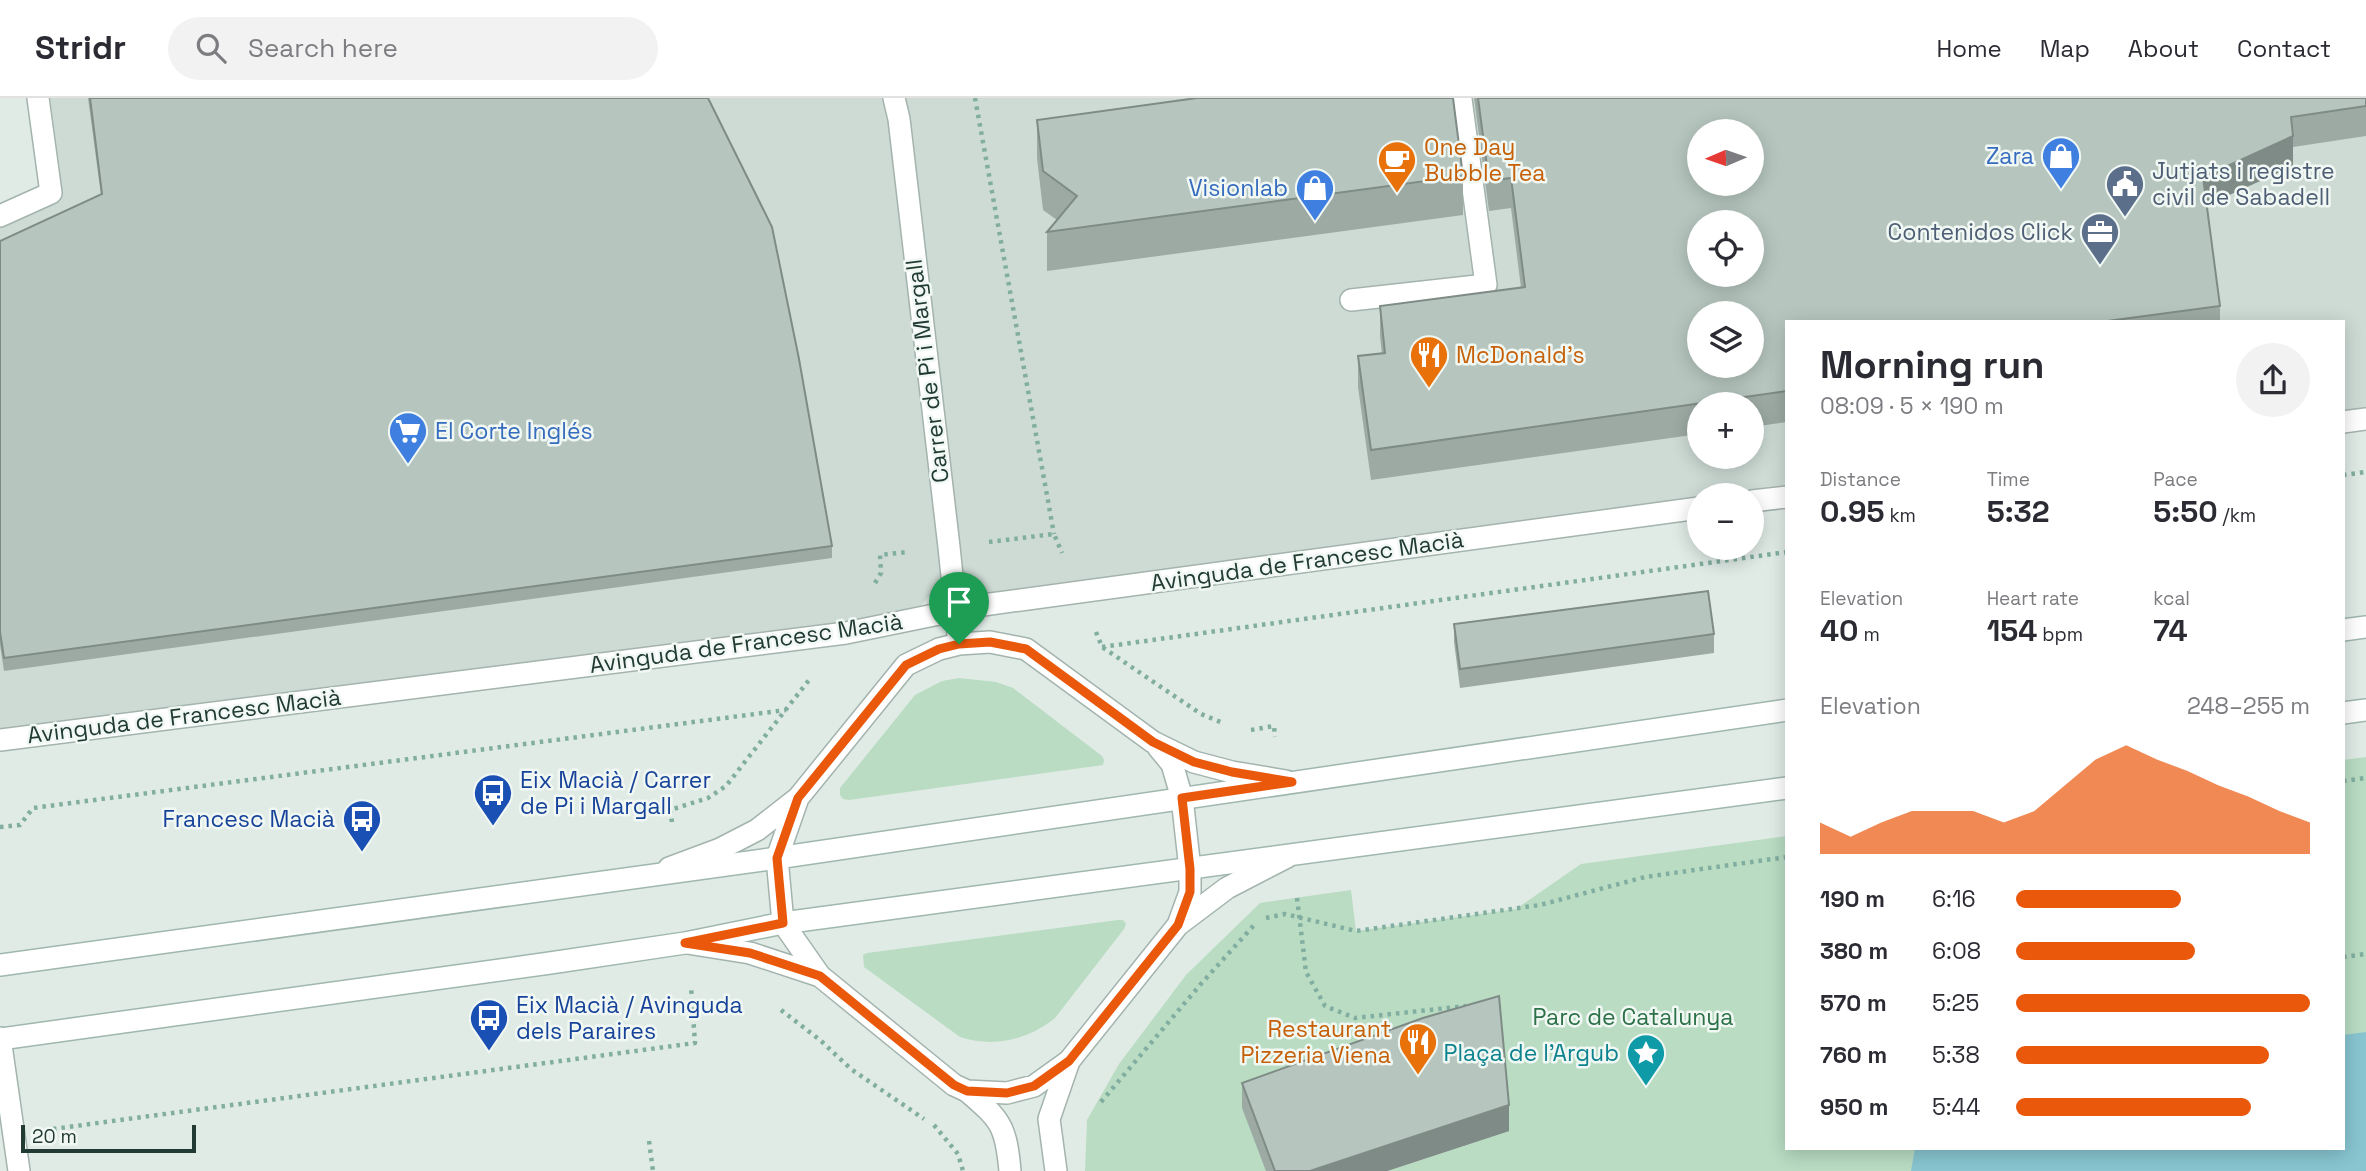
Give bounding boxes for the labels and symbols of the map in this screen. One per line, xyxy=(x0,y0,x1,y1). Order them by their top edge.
north arrow xyxy=(1687,119,1764,196)
place label: One Day Bubble Tea xyxy=(1424,132,1546,188)
shop icon: Zara xyxy=(2040,135,2082,190)
cafe icon: One Day Bubble Tea xyxy=(1376,139,1418,194)
place label: Zara xyxy=(1986,141,2034,171)
place label: Jutjats i registre civil de Sabadell xyxy=(2152,156,2335,212)
public building icon: Jutjats i registre civil de Sabadell xyxy=(2104,163,2146,218)
shop icon: Visionlab xyxy=(1294,167,1336,222)
place label: Visionlab xyxy=(1188,173,1288,203)
office icon: Contenidos Click xyxy=(2079,211,2121,266)
place label: Contenidos Click xyxy=(1888,217,2073,247)
street label: Carrer de Pi i Margall xyxy=(898,258,956,484)
restaurant icon: McDonald's xyxy=(1408,334,1450,389)
place label: McDonald's xyxy=(1456,340,1585,370)
supermarket icon: El Corte Inglés xyxy=(387,410,429,465)
place label: El Corte Inglés xyxy=(435,416,593,446)
street label: Avinguda de Francesc Macià xyxy=(1148,524,1466,598)
pin xyxy=(929,572,989,644)
street label: Avinguda de Francesc Macià xyxy=(587,606,905,680)
street label: Avinguda de Francesc Macià xyxy=(25,682,343,750)
place label: Eix Macià / Carrer de Pi i Margall xyxy=(520,765,711,821)
bus stop icon: Eix Macià / Carrer de Pi i Margall xyxy=(472,772,514,827)
bus stop icon: Francesc Macià xyxy=(341,798,383,853)
place label: Francesc Macià xyxy=(162,804,335,834)
place label: Eix Macià / Avinguda dels Paraires xyxy=(516,990,743,1046)
bus stop icon: Eix Macià / Avinguda dels Paraires xyxy=(468,997,510,1052)
park label: Parc de Catalunya xyxy=(1533,1002,1733,1032)
place label: Restaurant Pizzeria Viena xyxy=(1240,1014,1391,1070)
restaurant icon: Restaurant Pizzeria Viena xyxy=(1397,1021,1439,1076)
place icon: Plaça de l'Argub xyxy=(1625,1032,1667,1087)
place label: Plaça de l'Argub xyxy=(1444,1038,1619,1068)
scale bar xyxy=(21,1122,196,1154)

